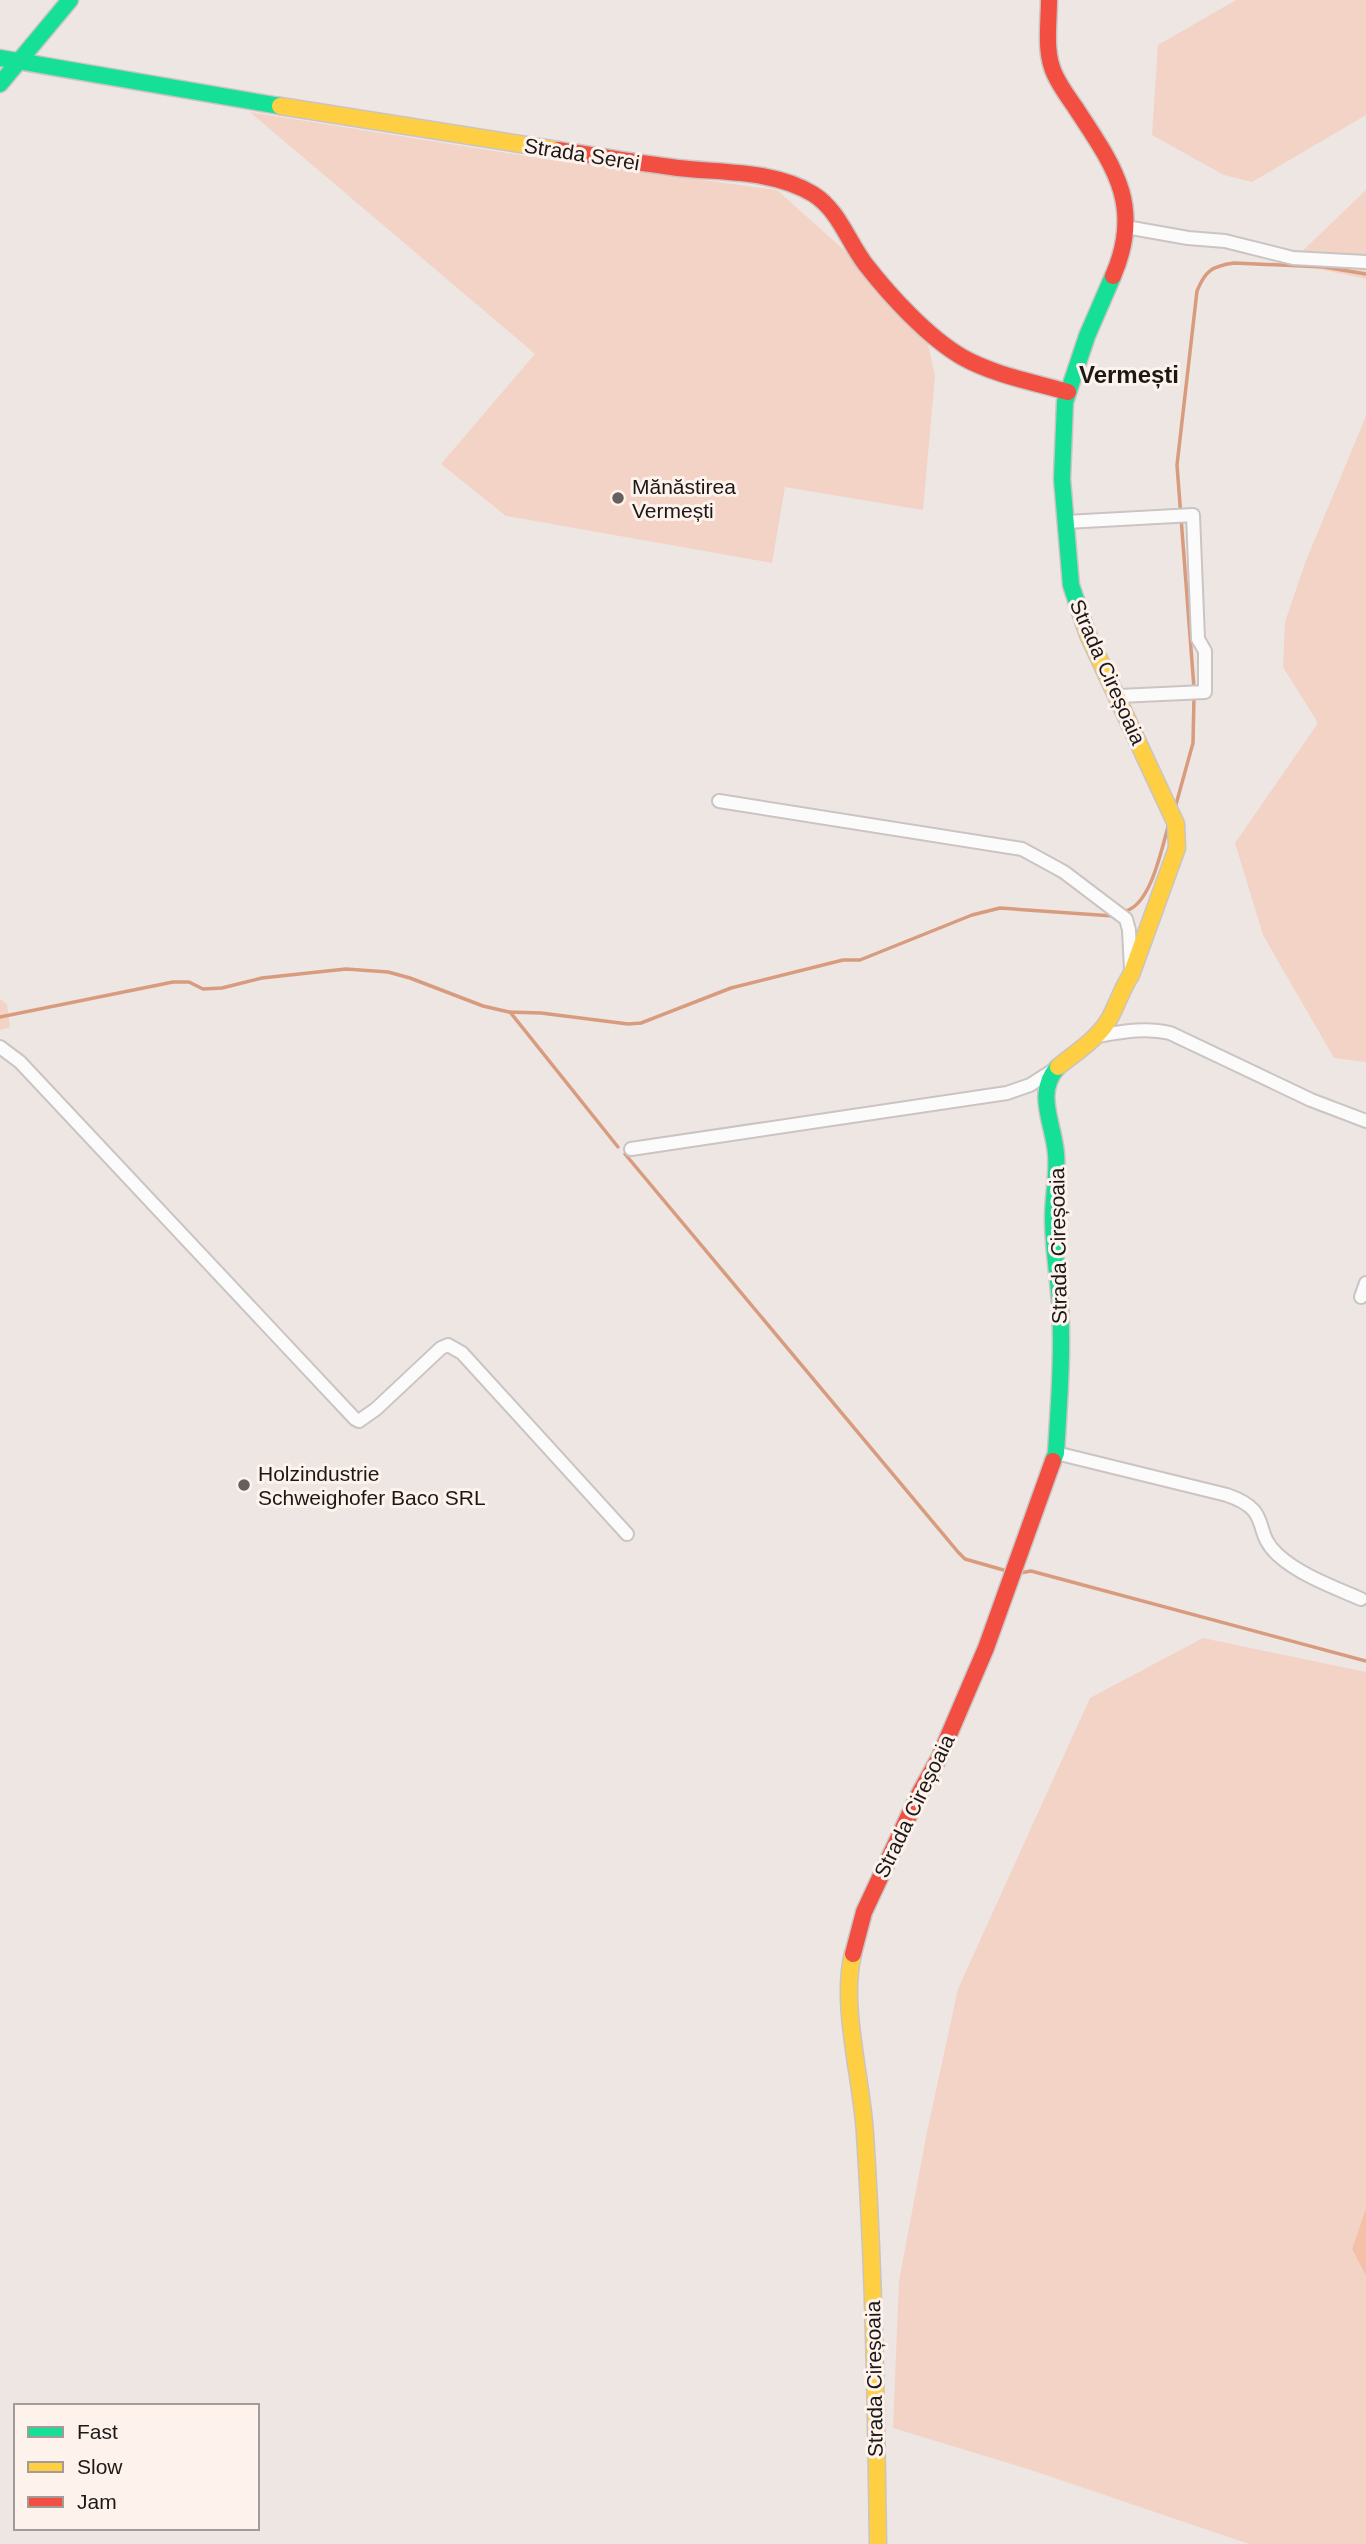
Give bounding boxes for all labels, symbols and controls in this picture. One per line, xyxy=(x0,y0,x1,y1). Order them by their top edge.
street label: Strada Serei xyxy=(523,134,641,174)
district label: Vermești xyxy=(1079,361,1179,389)
place label: Mănăstirea Vermești xyxy=(632,475,736,522)
marker: Mănăstirea Vermești xyxy=(610,490,626,506)
street label: Strada Cireșoaia xyxy=(1066,596,1150,748)
street label: Strada Cireșoaia xyxy=(1045,1167,1071,1324)
place label: Holzindustrie Schweighofer Baco SRL xyxy=(258,1462,486,1509)
marker: Holzindustrie Schweighofer Baco SRL xyxy=(236,1477,252,1493)
street label: Strada Cireșoaia xyxy=(869,1730,959,1881)
street label: Strada Cireșoaia xyxy=(861,2300,887,2457)
legend xyxy=(14,2404,259,2530)
text: Fast xyxy=(77,2420,118,2443)
text: Slow xyxy=(77,2455,123,2478)
text: Jam xyxy=(77,2490,117,2513)

